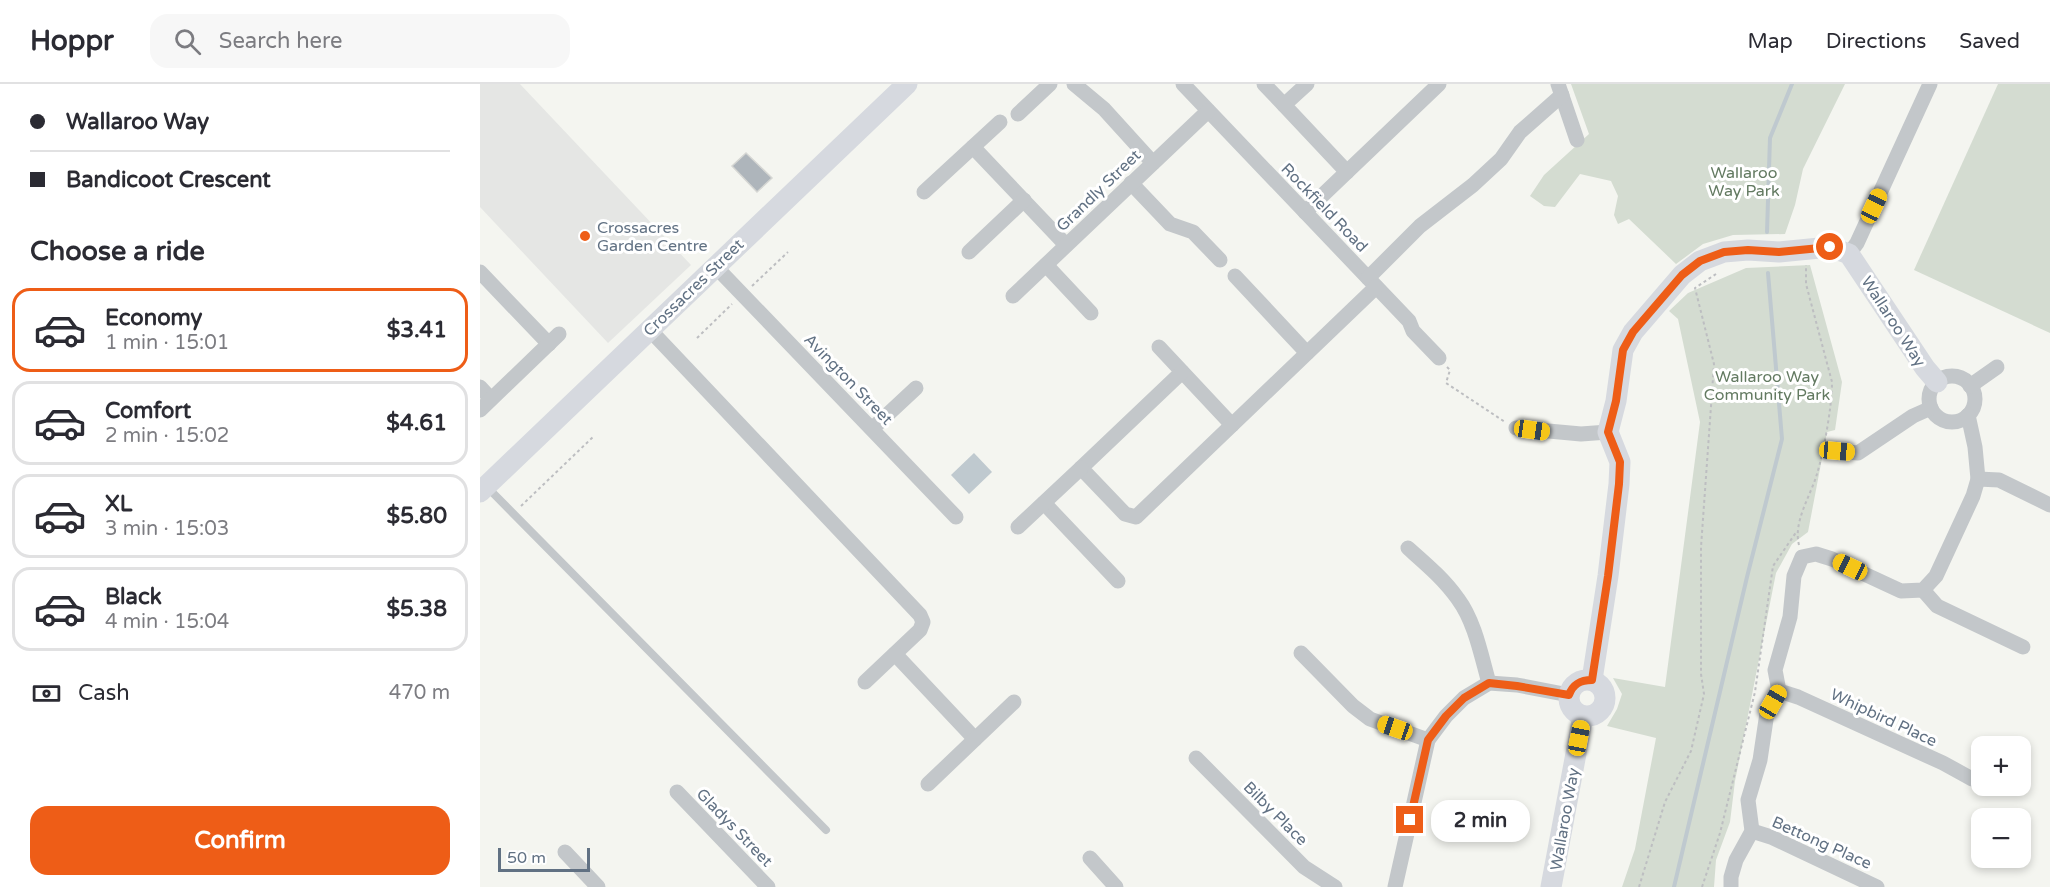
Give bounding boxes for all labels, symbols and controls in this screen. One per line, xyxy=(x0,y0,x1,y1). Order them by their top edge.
search box xyxy=(150,14,570,68)
text: Hoppr xyxy=(30,24,114,58)
icon: search xyxy=(171,25,204,58)
text: Search here xyxy=(219,28,343,54)
text: Map xyxy=(1747,29,1793,54)
text: Directions xyxy=(1826,29,1926,54)
text: Saved xyxy=(1959,29,2020,54)
text: Wallaroo Way xyxy=(66,109,209,135)
street label: Grandly Street xyxy=(1052,145,1145,236)
street label: Rockfield Road xyxy=(1277,159,1372,256)
park label: Wallaroo Way Park xyxy=(1708,163,1780,201)
text: Bandicoot Crescent xyxy=(66,167,271,193)
car xyxy=(1858,186,1890,226)
place label: Crossacres Garden Centre xyxy=(597,218,708,256)
marker: Crossacres Garden Centre xyxy=(578,229,592,243)
route start xyxy=(1816,233,1843,260)
text: Choose a ride xyxy=(30,235,205,268)
street label: Crossacres Street xyxy=(639,235,748,341)
street label: Wallaroo Way xyxy=(1856,273,1930,371)
icon: car xyxy=(33,303,87,357)
text: Economy xyxy=(105,305,202,331)
text: $3.41 xyxy=(387,317,447,343)
street label: Avington Street xyxy=(800,330,897,429)
text: 1 min · 15:01 xyxy=(105,331,229,355)
park label: Wallaroo Way Community Park xyxy=(1704,367,1830,405)
icon: car xyxy=(33,396,87,450)
text: Comfort xyxy=(105,398,191,424)
text: $4.61 xyxy=(386,410,447,436)
car xyxy=(1513,419,1551,441)
text: 2 min · 15:02 xyxy=(105,424,229,448)
car xyxy=(1818,440,1856,462)
icon: car xyxy=(33,489,87,543)
text: XL xyxy=(105,491,132,517)
text: $5.80 xyxy=(387,503,447,529)
text: 3 min · 15:03 xyxy=(105,517,229,541)
car xyxy=(1830,551,1870,583)
icon: car xyxy=(33,582,87,636)
text: Black xyxy=(105,584,162,610)
text: $5.38 xyxy=(386,596,447,622)
text: 4 min · 15:04 xyxy=(105,610,229,634)
icon: cash xyxy=(30,677,63,710)
text: Cash xyxy=(78,680,130,706)
text: 470 m xyxy=(389,681,450,705)
car xyxy=(1756,682,1790,722)
street label: Whipbird Place xyxy=(1827,684,1940,751)
car xyxy=(1375,714,1415,742)
car xyxy=(1567,719,1591,757)
map controls xyxy=(1971,736,2031,868)
button: + xyxy=(1971,736,2031,796)
street label: Wallaroo Way xyxy=(1546,766,1584,872)
street label: Bilby Place xyxy=(1239,777,1312,850)
street label: Gladys Street xyxy=(692,784,777,871)
callout: 2 min xyxy=(1431,799,1530,841)
button: Confirm xyxy=(30,806,450,875)
route end xyxy=(1396,806,1423,833)
button: − xyxy=(1971,808,2031,868)
text: 2 min xyxy=(1454,809,1507,833)
street label: Bettong Place xyxy=(1769,812,1875,874)
scale bar xyxy=(498,845,590,872)
text: 50 m xyxy=(507,848,546,868)

